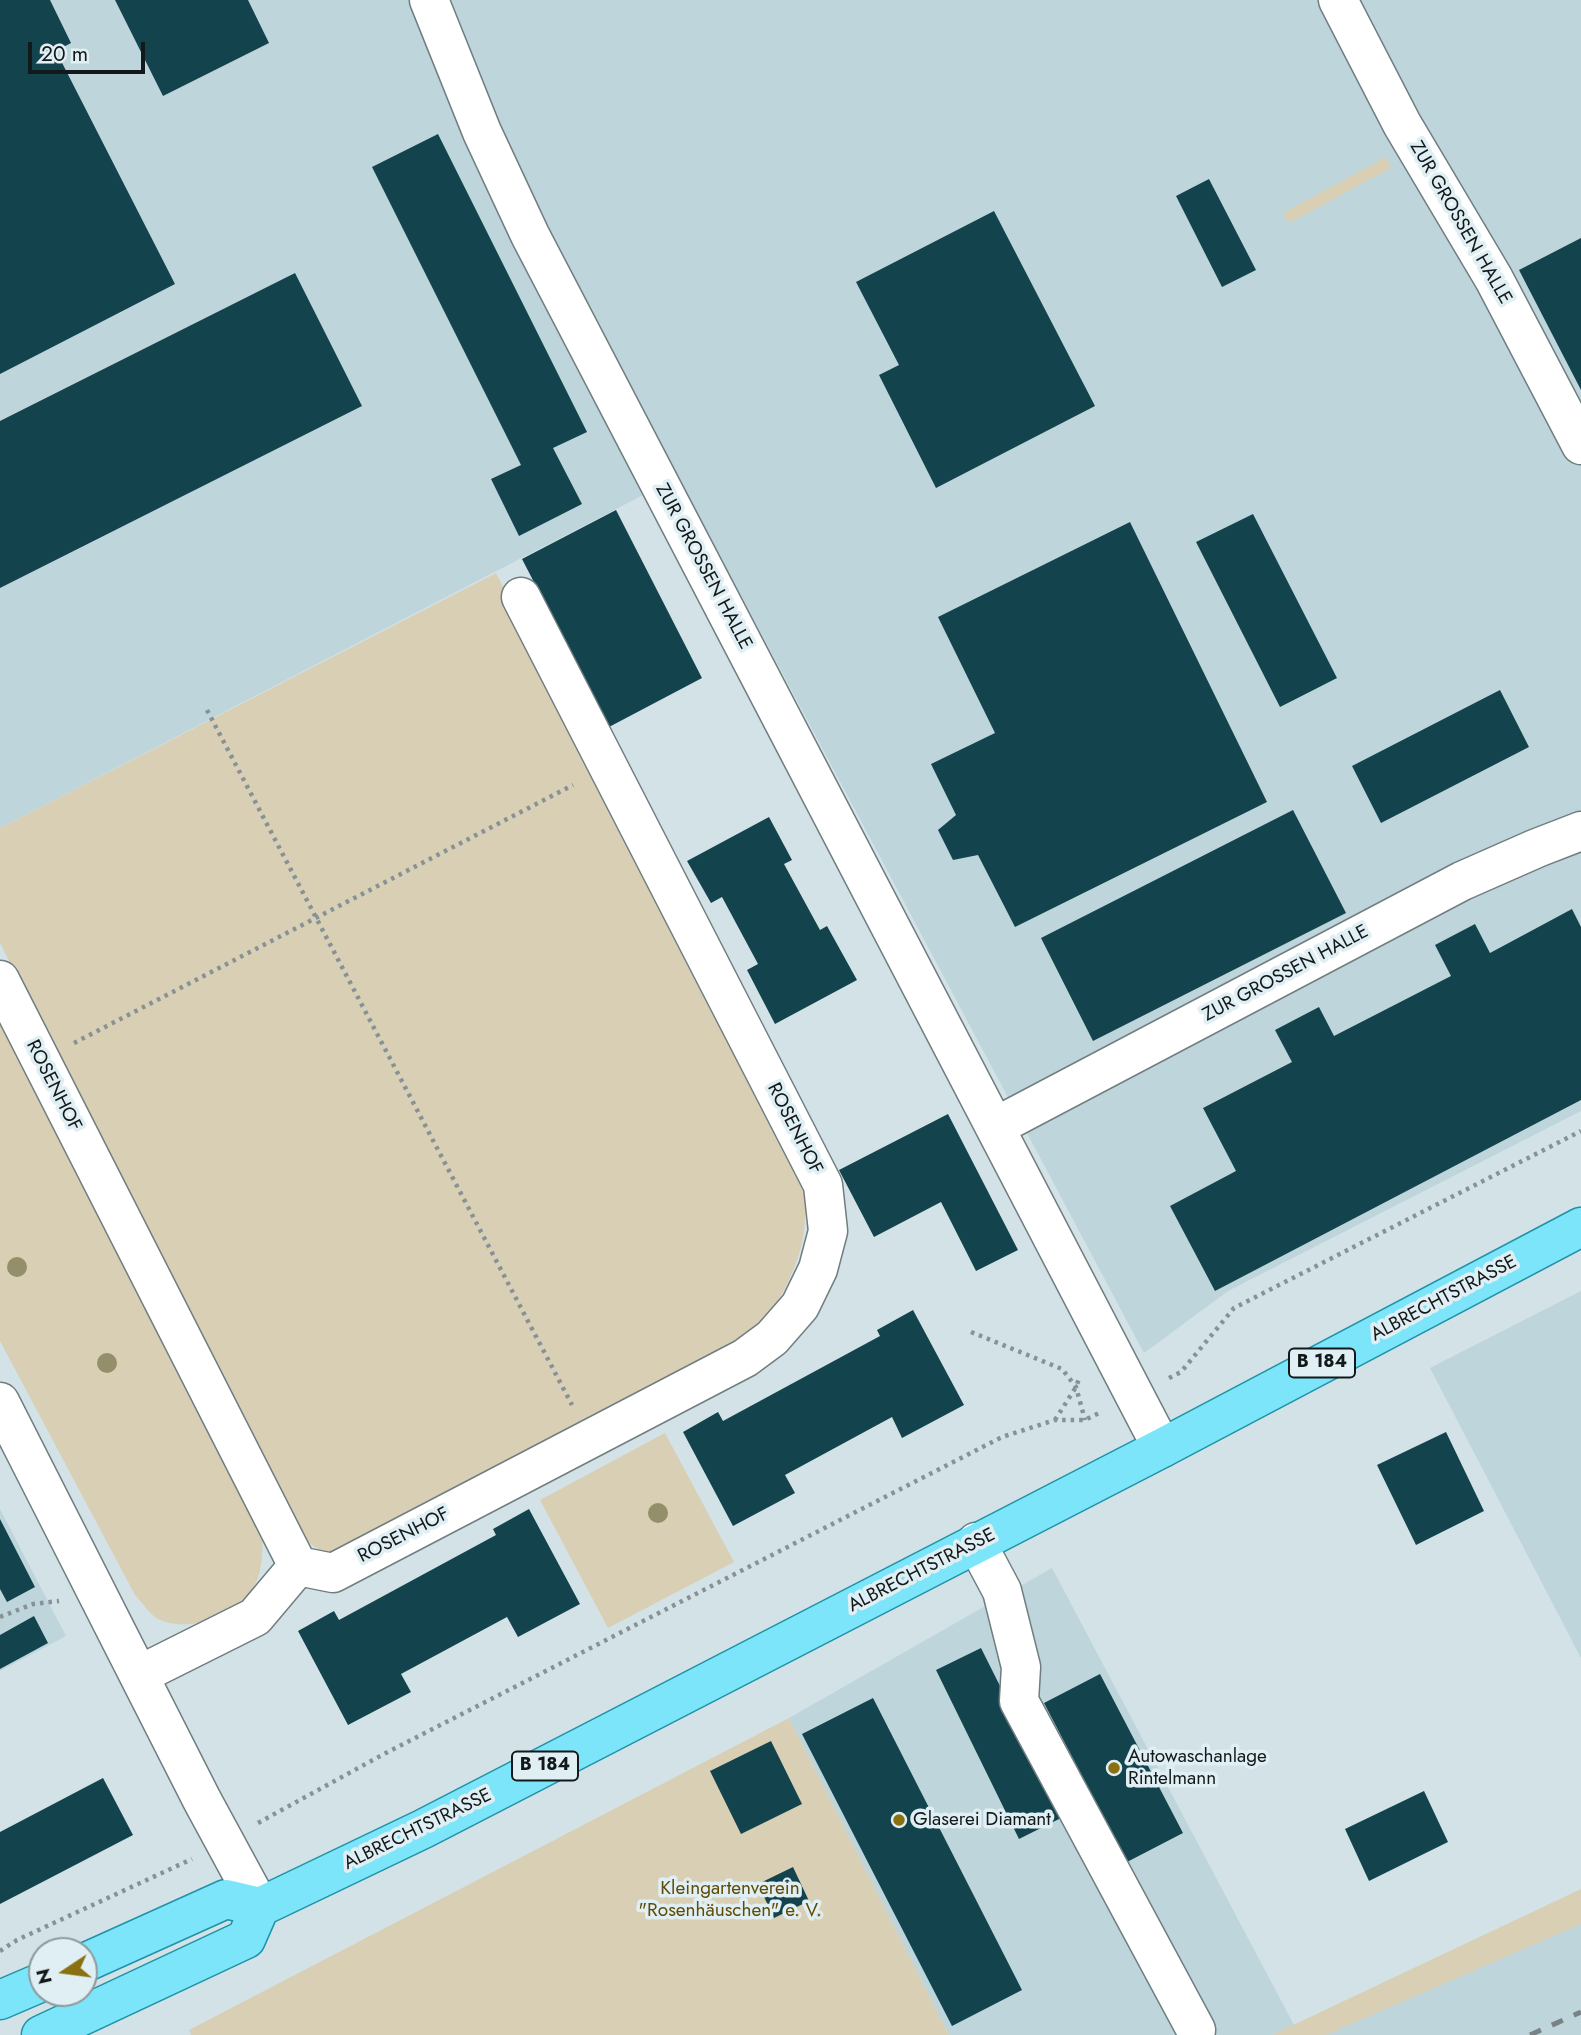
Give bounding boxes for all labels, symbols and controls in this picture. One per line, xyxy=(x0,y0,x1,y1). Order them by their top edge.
scale bar xyxy=(32,28,149,72)
text: 20 m xyxy=(41,39,88,69)
street label: ZUR GROSSEN HALLE xyxy=(1404,137,1516,309)
street label: ZUR GROSSEN HALLE xyxy=(650,480,756,654)
street label: ZUR GROSSEN HALLE xyxy=(1199,921,1373,1027)
street label: ROSENHOF xyxy=(20,1037,86,1135)
street label: ROSENHOF xyxy=(761,1080,827,1178)
street label: ALBRECHTSTRASSE xyxy=(1367,1251,1521,1347)
road number: B 184 xyxy=(1289,1348,1355,1378)
street label: ROSENHOF xyxy=(355,1503,453,1569)
street label: ALBRECHTSTRASSE xyxy=(845,1524,999,1618)
place label: Autowaschanlage Rintelmann xyxy=(1128,1746,1267,1790)
road number: B 184 xyxy=(512,1751,578,1780)
marker: Autowaschanlage Rintelmann xyxy=(1106,1760,1122,1776)
street label: ALBRECHTSTRASSE xyxy=(340,1784,496,1876)
place label: Glaserei Diamant xyxy=(913,1809,1051,1831)
marker: Glaserei Diamant xyxy=(891,1812,907,1828)
park label: Kleingartenverein "Rosenhäuschen" e. V. xyxy=(638,1878,822,1922)
north arrow xyxy=(28,1937,98,2007)
text: N xyxy=(29,1966,59,1987)

